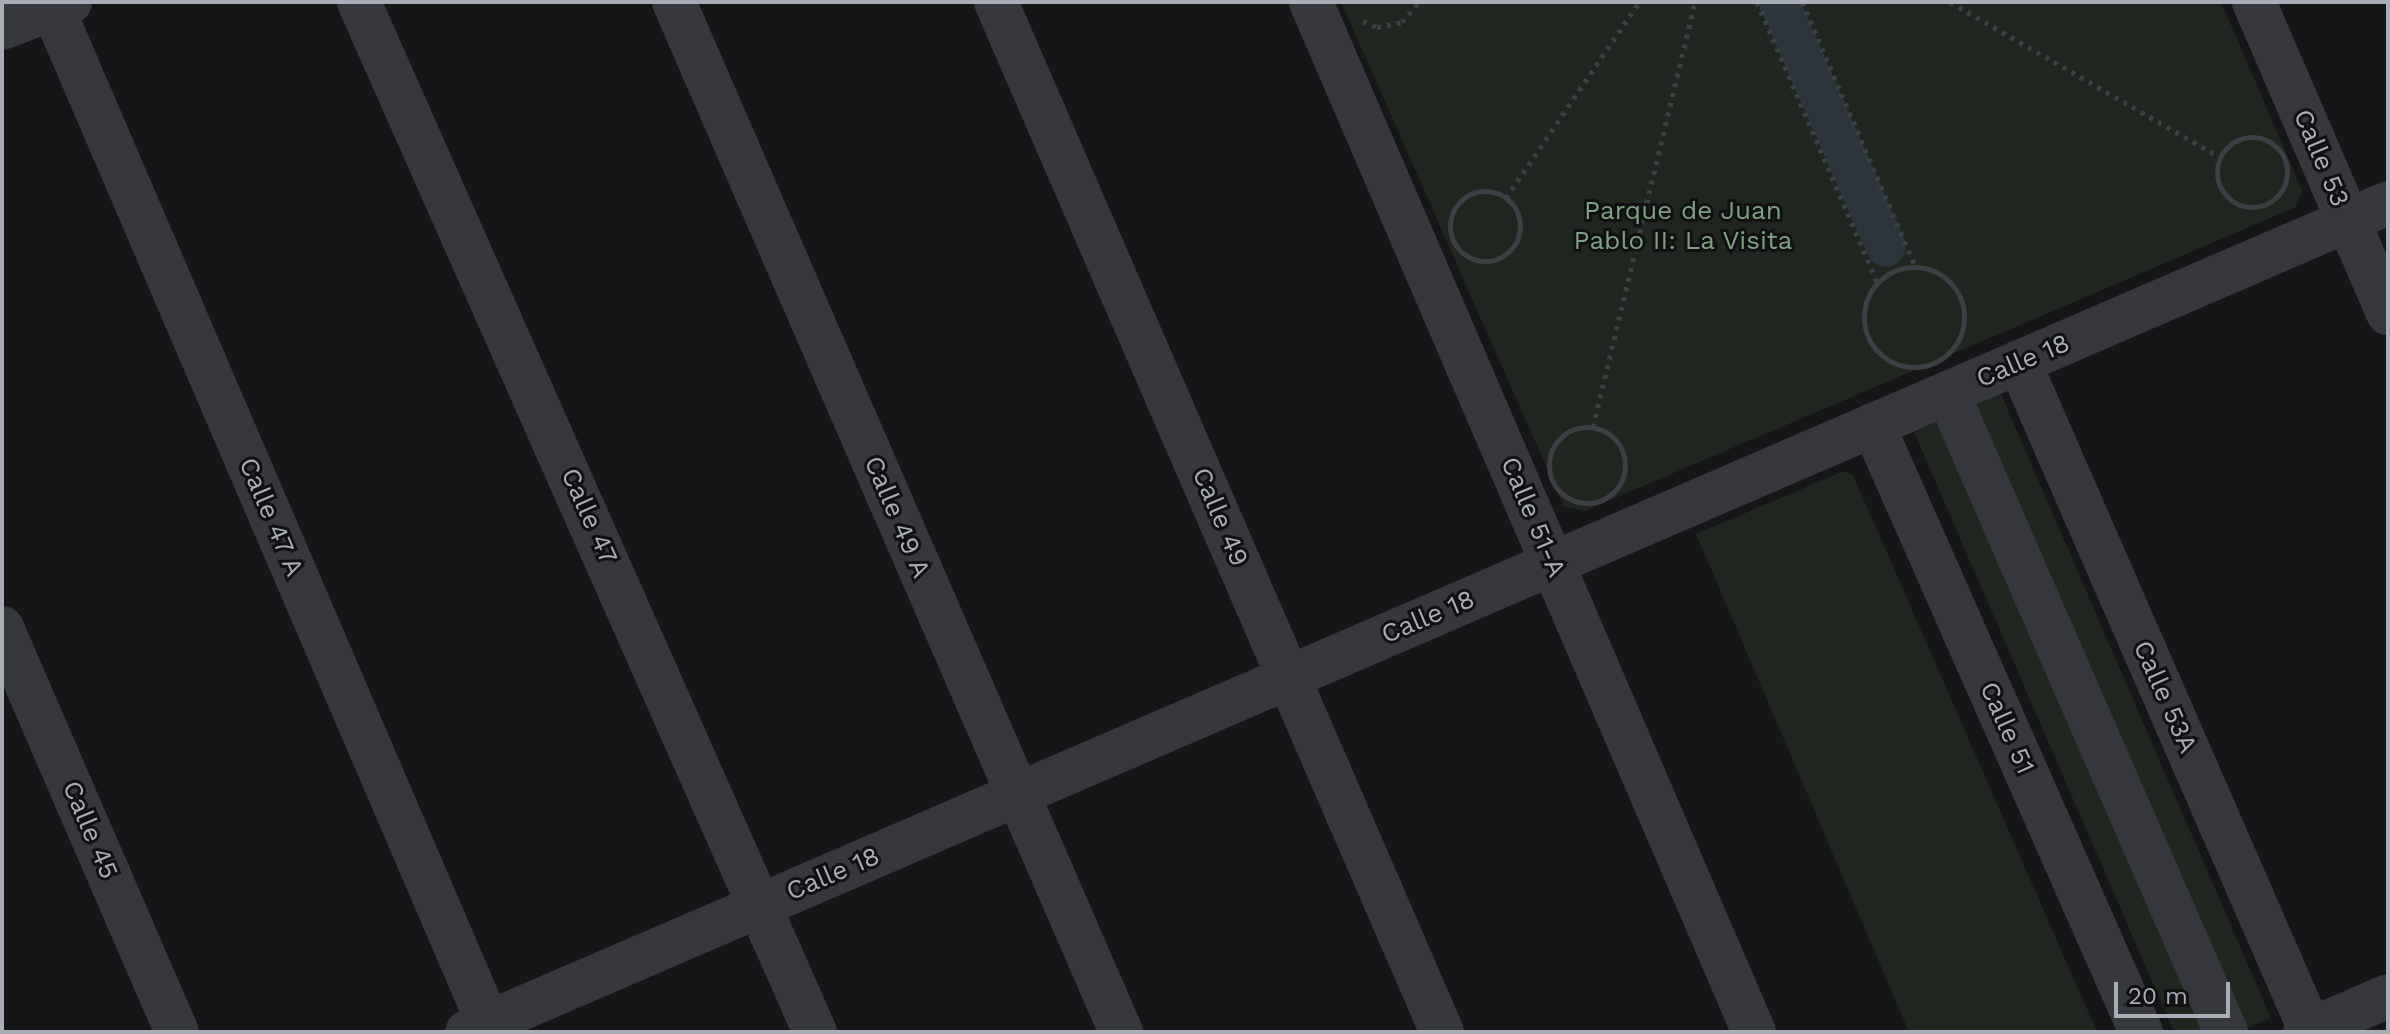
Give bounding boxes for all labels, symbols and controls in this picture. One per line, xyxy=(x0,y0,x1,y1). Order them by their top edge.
street label: Calle 53 xyxy=(2287,105,2355,211)
park label: Parque de Juan Pablo II: La Visita xyxy=(1573,195,1793,256)
street label: Calle 18 xyxy=(1972,327,2074,395)
street label: Calle 49 A xyxy=(857,451,937,583)
street label: Calle 47 A xyxy=(232,452,310,582)
street label: Calle 51-A xyxy=(1494,452,1572,582)
street label: Calle 47 xyxy=(554,463,624,569)
street label: Calle 49 xyxy=(1185,463,1255,571)
street label: Calle 18 xyxy=(1377,583,1479,651)
street label: Calle 53A xyxy=(2126,636,2204,758)
street label: Calle 51 xyxy=(1973,677,2041,779)
street label: Calle 45 xyxy=(55,776,125,884)
street label: Calle 18 xyxy=(782,840,884,908)
scale bar xyxy=(2118,966,2234,1016)
text: 20 m xyxy=(2128,982,2188,1010)

